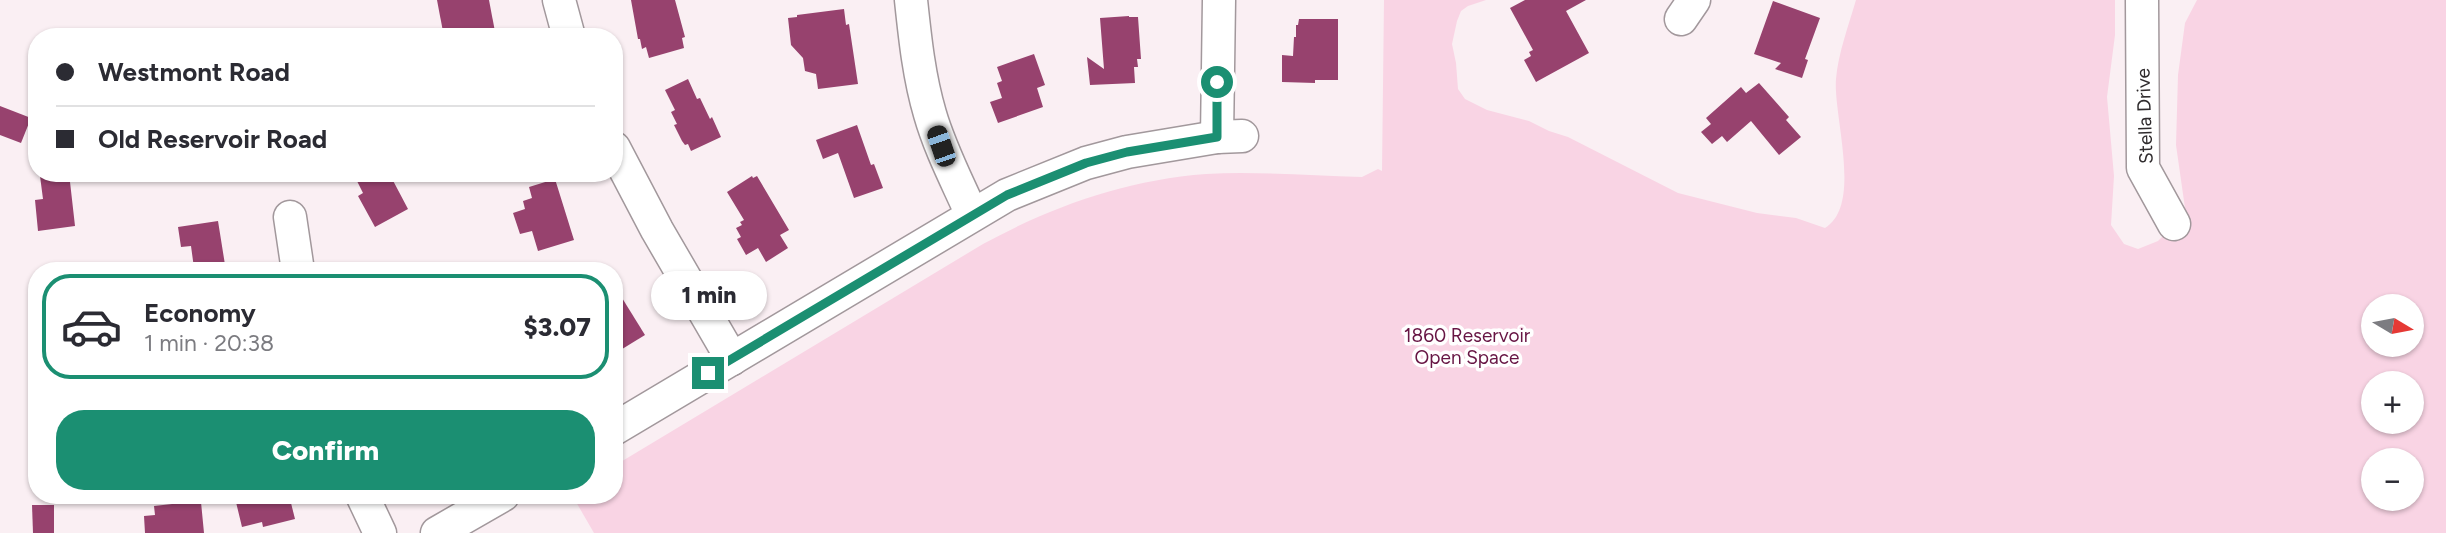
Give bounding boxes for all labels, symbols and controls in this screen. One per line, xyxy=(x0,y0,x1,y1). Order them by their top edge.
text: Westmont Road xyxy=(98,56,290,88)
route start xyxy=(1201,66,1233,98)
street label: Stella Drive xyxy=(2131,68,2158,164)
text: Old Reservoir Road xyxy=(98,123,327,155)
car xyxy=(925,123,958,169)
callout: 1 min xyxy=(650,272,766,320)
text: 1 min xyxy=(682,281,736,309)
north arrow xyxy=(2361,294,2424,357)
map controls xyxy=(2361,294,2424,511)
icon: car xyxy=(60,295,123,358)
text: Economy xyxy=(144,297,256,329)
text: $3.07 xyxy=(524,311,591,343)
park label: 1860 Reservoir Open Space xyxy=(1404,324,1531,369)
text: 1 min · 20:38 xyxy=(144,329,274,357)
route end xyxy=(692,357,724,389)
button: + xyxy=(2361,371,2424,434)
button: Confirm xyxy=(56,410,595,490)
button: − xyxy=(2361,448,2424,511)

